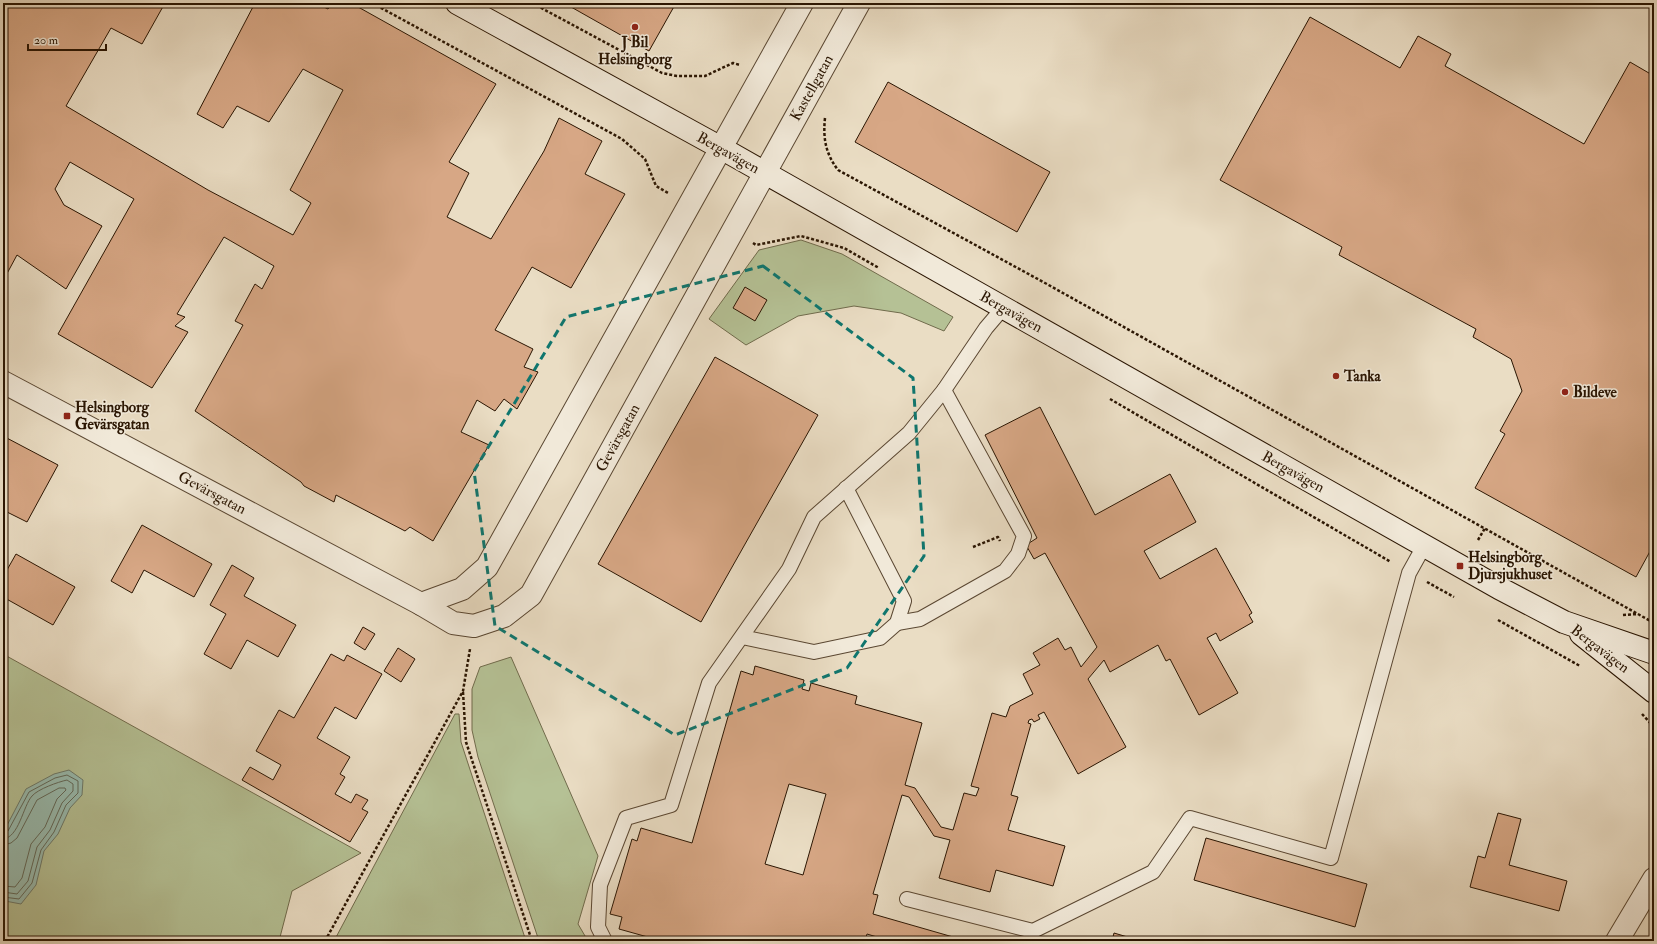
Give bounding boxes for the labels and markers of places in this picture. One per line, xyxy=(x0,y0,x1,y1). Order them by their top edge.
marker: J Bil Helsingborg xyxy=(630,22,640,32)
place label: J Bil Helsingborg xyxy=(598,33,673,70)
place label: Tanka xyxy=(1343,367,1381,386)
marker: Tanka xyxy=(1331,371,1341,381)
place label: Bildeve xyxy=(1573,383,1618,402)
marker: Bildeve xyxy=(1560,387,1570,397)
place label: Helsingborg Gevärsgatan xyxy=(75,398,150,435)
marker: Helsingborg Gevärsgatan xyxy=(62,411,72,421)
place label: Helsingborg Djursjukhuset xyxy=(1468,548,1552,584)
marker: Helsingborg Djursjukhuset xyxy=(1455,561,1465,571)

